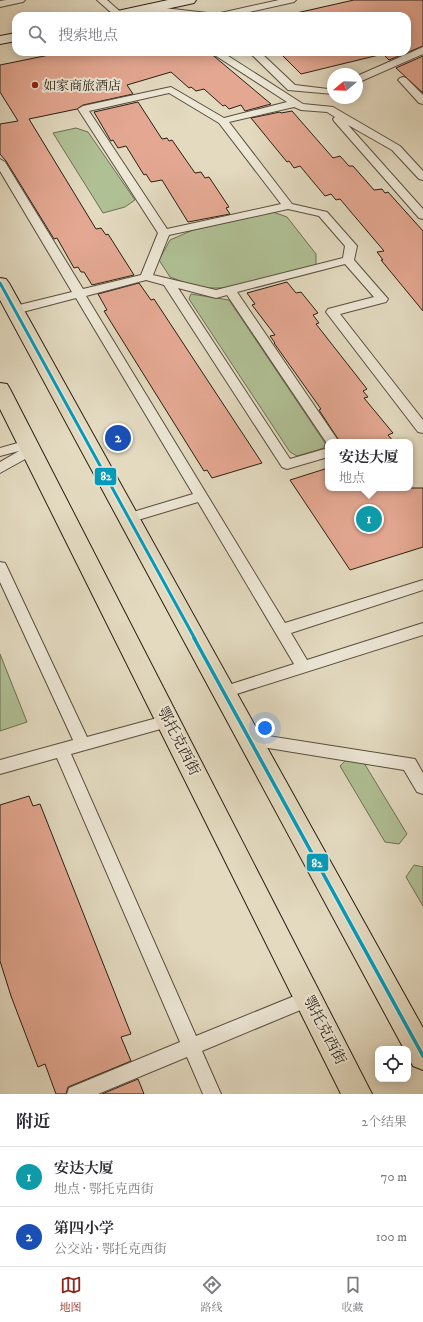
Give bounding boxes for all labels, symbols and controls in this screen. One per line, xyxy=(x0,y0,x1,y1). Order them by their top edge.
search box xyxy=(12,12,411,56)
icon: search xyxy=(26,23,48,45)
text: 搜索地点 xyxy=(58,26,118,45)
north arrow xyxy=(327,68,363,104)
place label: 如家商旅酒店 xyxy=(43,78,121,94)
marker: 如家商旅酒店 xyxy=(30,80,40,90)
pin: 2 xyxy=(105,423,131,453)
popup xyxy=(325,439,413,491)
text: 安达大厦 xyxy=(339,448,399,467)
line badge: 82 xyxy=(94,467,117,486)
text: 82 xyxy=(101,470,112,484)
text: 地点 xyxy=(339,470,365,486)
pin: 1 xyxy=(356,504,382,534)
street label: 鄂托克西街 xyxy=(153,703,204,779)
your location xyxy=(255,718,275,738)
line badge: 82 xyxy=(306,853,329,872)
text: 82 xyxy=(312,857,323,871)
street label: 鄂托克西街 xyxy=(299,992,350,1068)
map controls xyxy=(375,1046,411,1082)
button: locate xyxy=(375,1046,411,1082)
text: 附近 xyxy=(16,1111,50,1133)
text: 2个结果 xyxy=(362,1114,407,1130)
text: 安达大厦 xyxy=(54,1159,114,1178)
text: 1 xyxy=(27,1169,31,1185)
text: 70 m xyxy=(381,1169,407,1185)
text: 地点 · 鄂托克西街 xyxy=(54,1181,154,1197)
text: 第四小学 xyxy=(54,1219,114,1238)
text: 2 xyxy=(26,1229,32,1245)
text: 100 m xyxy=(376,1229,407,1245)
text: 公交站 · 鄂托克西街 xyxy=(54,1241,167,1257)
tab: 地图 xyxy=(60,1274,82,1315)
tab: 路线 xyxy=(201,1274,223,1315)
tab: 收藏 xyxy=(342,1274,364,1315)

